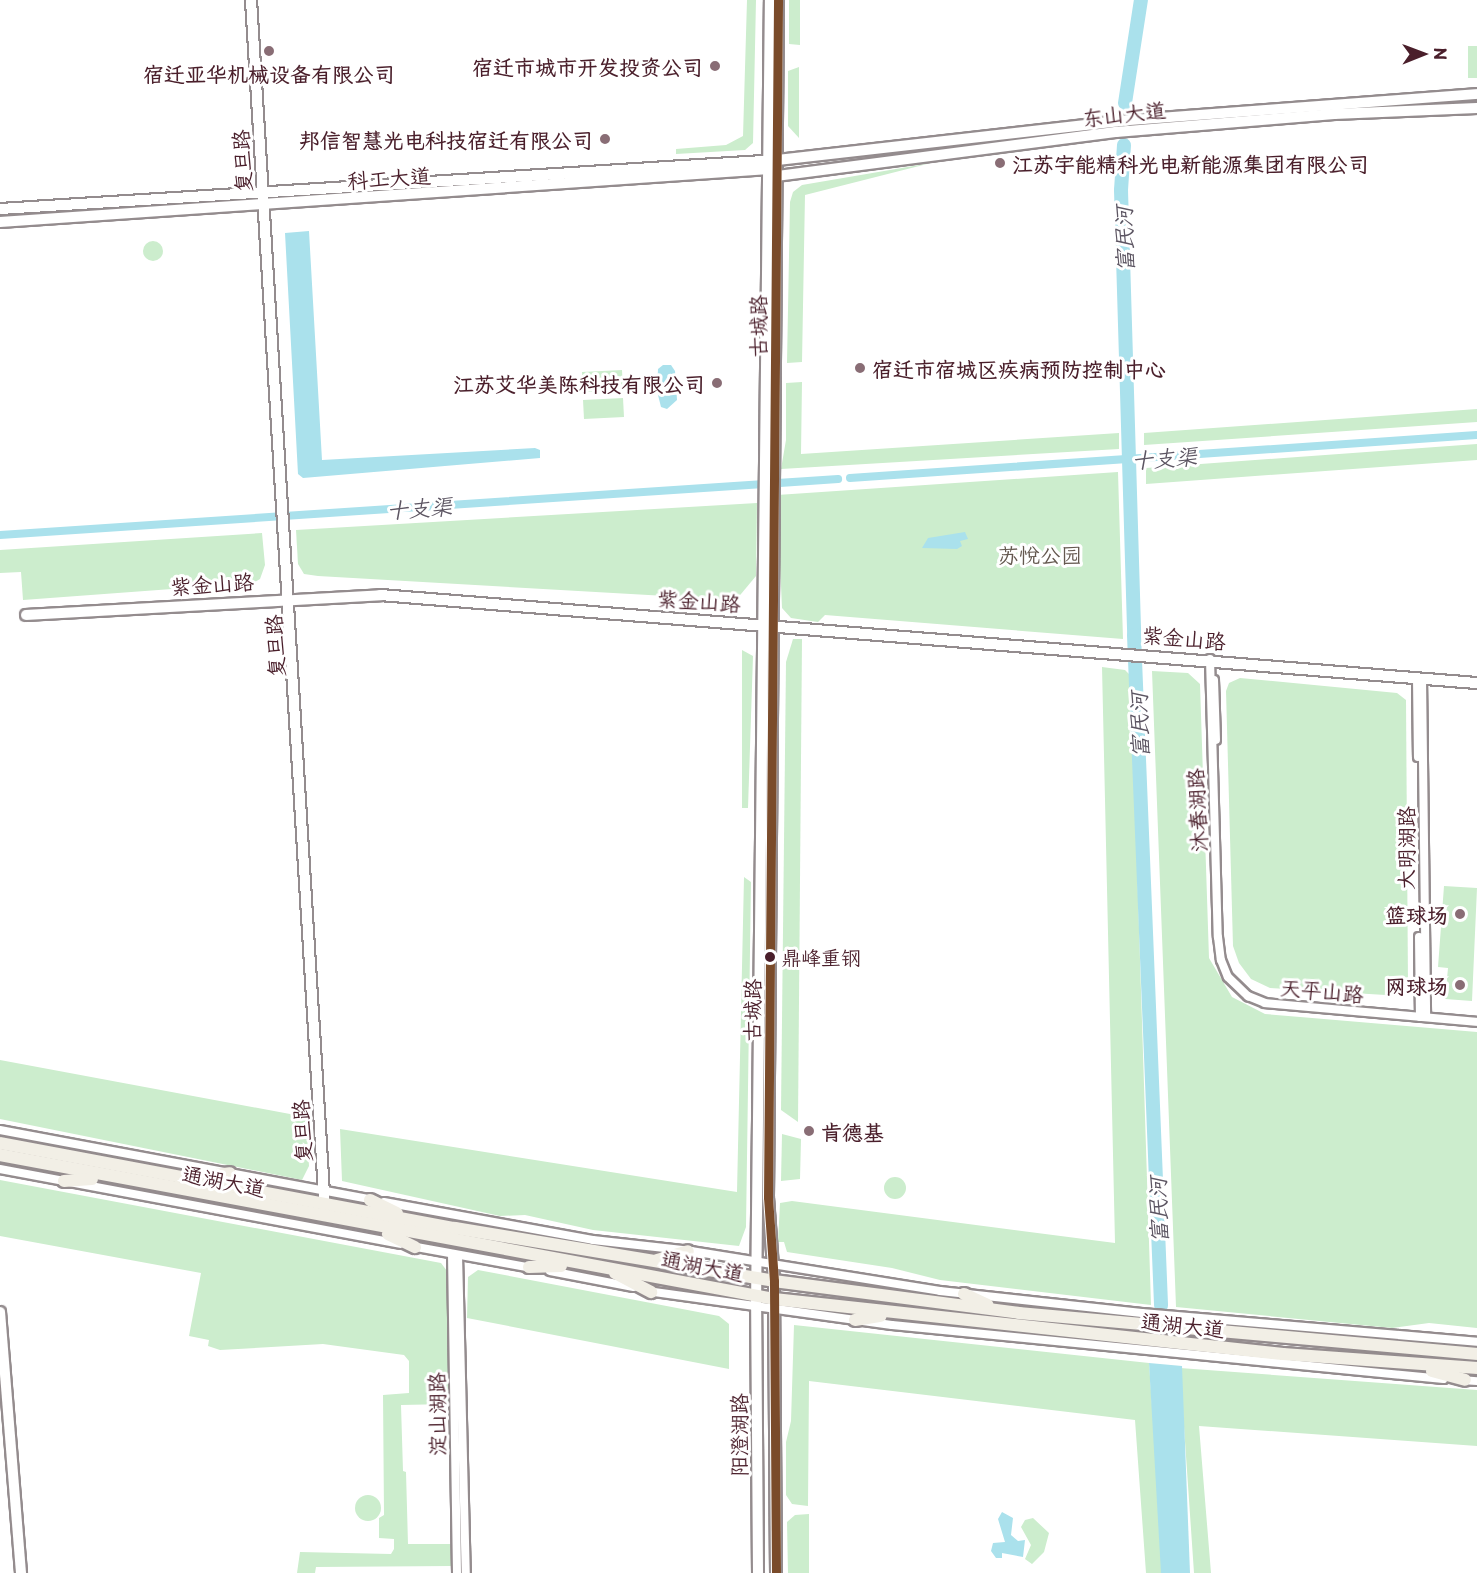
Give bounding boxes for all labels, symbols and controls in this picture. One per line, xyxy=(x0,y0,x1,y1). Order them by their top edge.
north arrow xyxy=(1393,24,1453,84)
marker: 宿迁亚华机械设备有限公司 xyxy=(262,44,276,58)
text: N xyxy=(1429,47,1453,60)
place label: 宿迁市城市开发投资公司 xyxy=(472,53,703,79)
marker: 宿迁市城市开发投资公司 xyxy=(708,59,722,73)
place label: 宿迁亚华机械设备有限公司 xyxy=(143,60,395,86)
street label: 东山大道 xyxy=(1081,96,1167,130)
place label: 邦信智慧光电科技宿迁有限公司 xyxy=(299,126,593,152)
street label: 复旦路 xyxy=(227,129,255,193)
marker: 邦信智慧光电科技宿迁有限公司 xyxy=(598,132,612,146)
place label: 江苏宇能精科光电新能源集团有限公司 xyxy=(1012,150,1369,176)
marker: 江苏宇能精科光电新能源集团有限公司 xyxy=(993,156,1007,170)
street label: 科工大道 xyxy=(346,162,432,192)
water label: 富民河 xyxy=(1109,206,1137,272)
street label: 古城路 xyxy=(744,295,770,357)
place label: 宿迁市宿城区疾病预防控制中心 xyxy=(872,355,1166,381)
marker: 宿迁市宿城区疾病预防控制中心 xyxy=(853,361,867,375)
place label: 江苏艾华美陈科技有限公司 xyxy=(453,370,705,396)
marker: 江苏艾华美陈科技有限公司 xyxy=(710,376,724,390)
water label: 十支渠 xyxy=(1130,442,1198,472)
water label: 十支渠 xyxy=(385,492,453,522)
park label: 苏悦公园 xyxy=(998,541,1082,567)
street label: 紫金山路 xyxy=(169,568,255,598)
street label: 紫金山路 xyxy=(656,585,742,615)
street label: 复旦路 xyxy=(260,614,288,678)
street label: 紫金山路 xyxy=(1141,621,1227,653)
water label: 富民河 xyxy=(1124,692,1152,758)
street label: 沐春湖路 xyxy=(1181,767,1211,853)
street label: 大明湖路 xyxy=(1392,806,1418,890)
place label: 篮球场 xyxy=(1385,901,1448,927)
marker: 篮球场 xyxy=(1453,907,1467,921)
place label: 鼎峰重钢 xyxy=(781,945,861,969)
marker: 鼎峰重钢 xyxy=(764,951,776,963)
place label: 网球场 xyxy=(1385,972,1448,998)
street label: 天平山路 xyxy=(1279,974,1365,1006)
street label: 古城路 xyxy=(738,978,764,1042)
marker: 网球场 xyxy=(1453,978,1467,992)
street label: 复旦路 xyxy=(287,1099,315,1163)
place label: 肯德基 xyxy=(821,1118,884,1144)
marker: 肯德基 xyxy=(802,1124,816,1138)
street label: 通湖大道 xyxy=(180,1160,268,1200)
water label: 富民河 xyxy=(1143,1177,1171,1243)
street label: 通湖大道 xyxy=(659,1245,747,1285)
street label: 通湖大道 xyxy=(1140,1307,1226,1341)
street label: 淀山湖路 xyxy=(423,1372,449,1456)
street label: 阳澄湖路 xyxy=(725,1393,751,1477)

